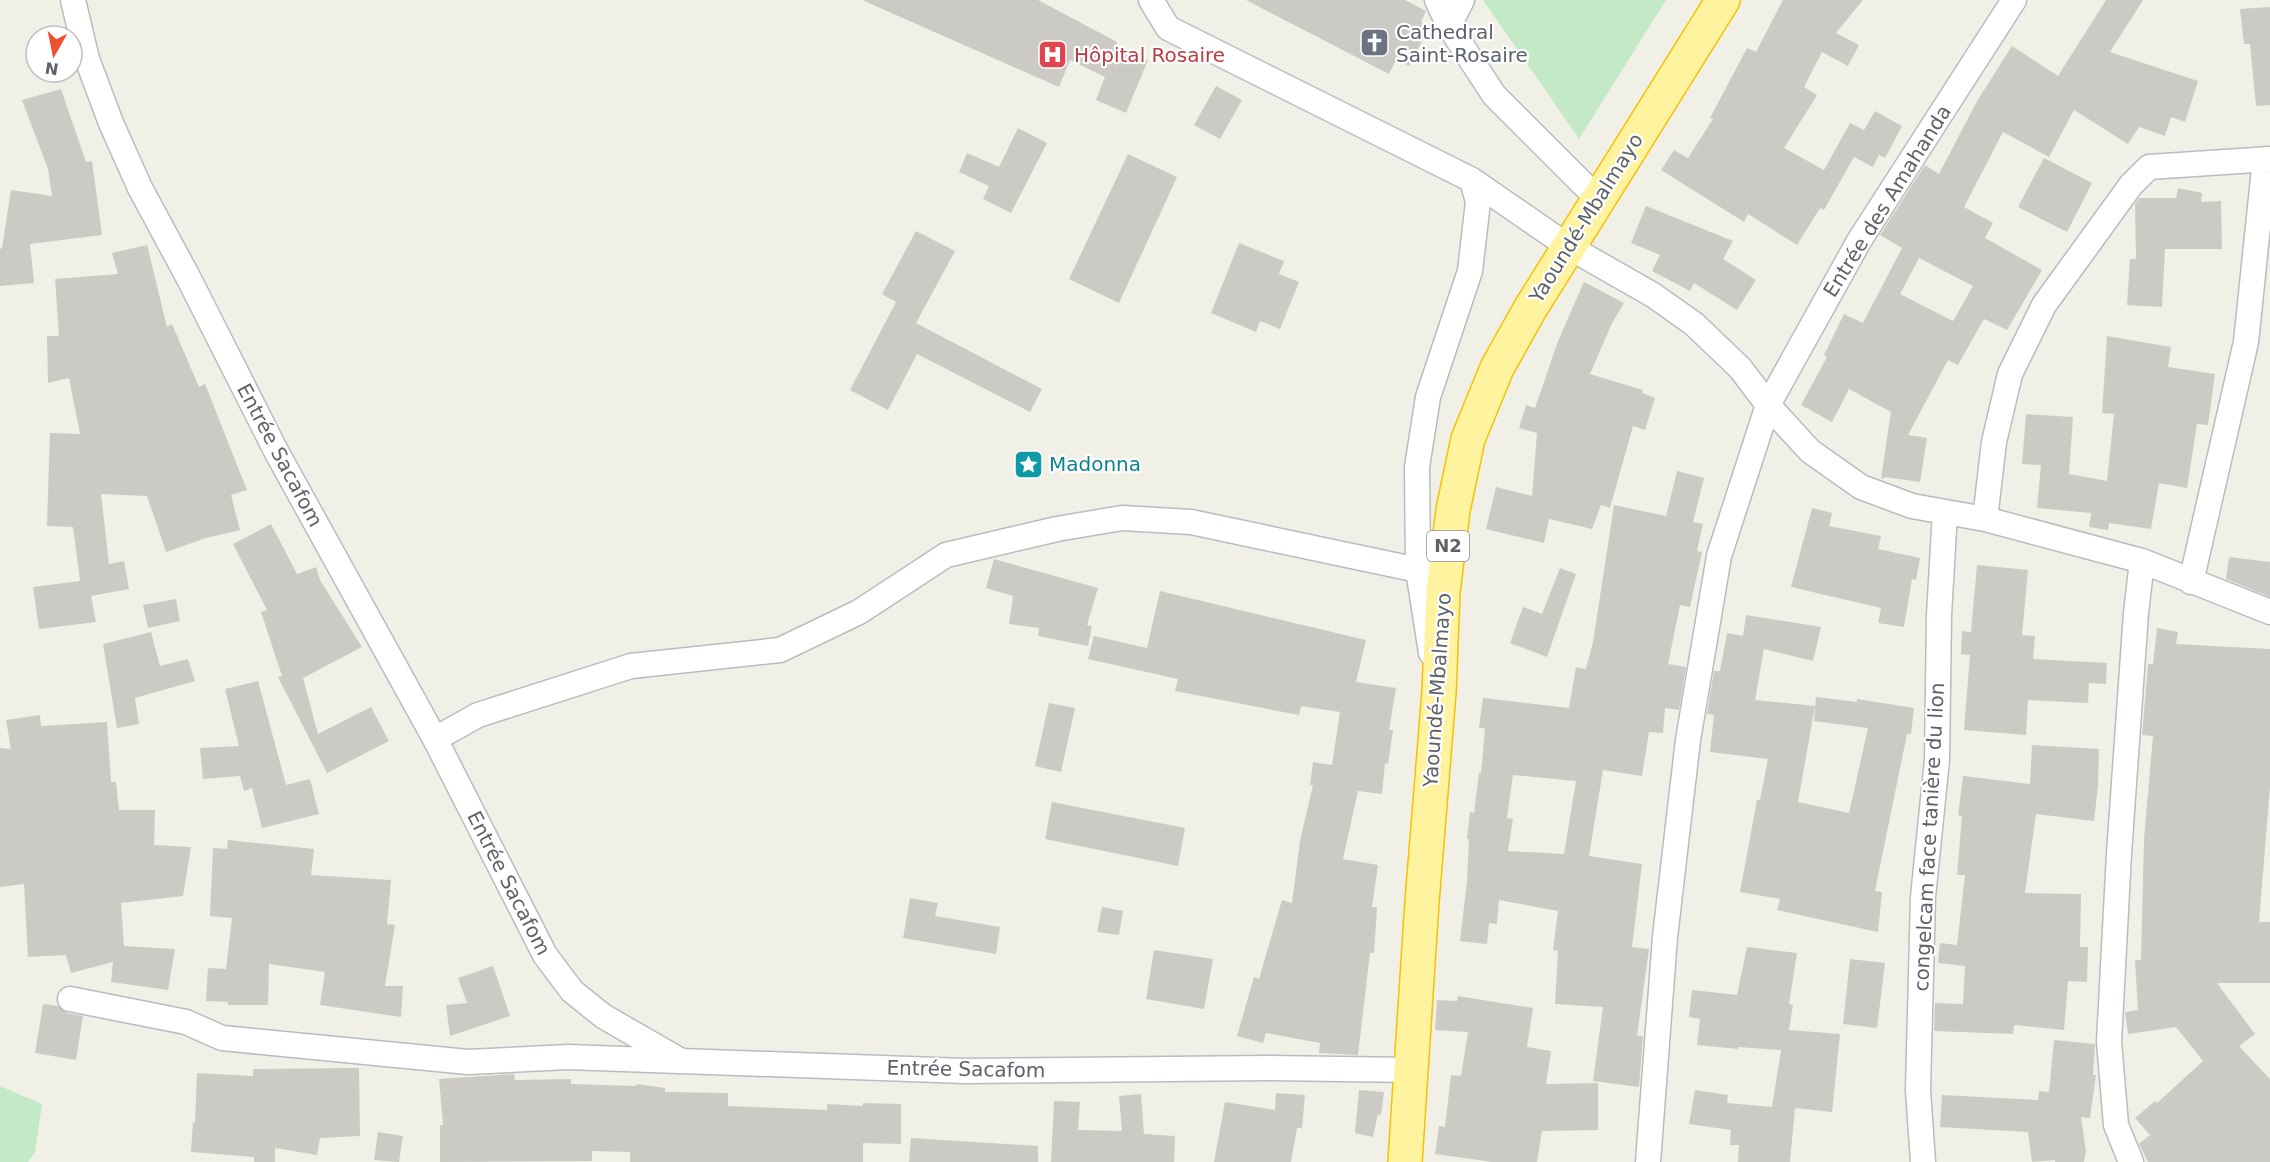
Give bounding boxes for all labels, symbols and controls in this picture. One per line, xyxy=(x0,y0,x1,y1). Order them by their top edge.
place label: Cathedral Saint-Rosaire xyxy=(1396,20,1528,67)
north arrow xyxy=(24,24,84,84)
church icon: Cathedral Saint-Rosaire xyxy=(1359,27,1391,59)
hospital icon: Hôpital Rosaire xyxy=(1037,39,1069,71)
place label: Hôpital Rosaire xyxy=(1074,43,1225,67)
text: N xyxy=(44,58,60,79)
street label: Entrée des Amahanda xyxy=(1818,101,1956,301)
street label: Yaoundé-Mbalmayo xyxy=(1524,129,1648,308)
street label: Entrée Sacafom xyxy=(232,379,328,531)
place icon: Madonna xyxy=(1012,448,1044,480)
place label: Madonna xyxy=(1049,452,1141,476)
road number: N2 xyxy=(1427,531,1469,561)
street label: Yaoundé-Mbalmayo xyxy=(1418,592,1456,789)
street label: congelcam face tanière du lion xyxy=(1909,682,1949,992)
street label: Entrée Sacafom xyxy=(462,807,556,959)
street label: Entrée Sacafom xyxy=(886,1056,1046,1082)

